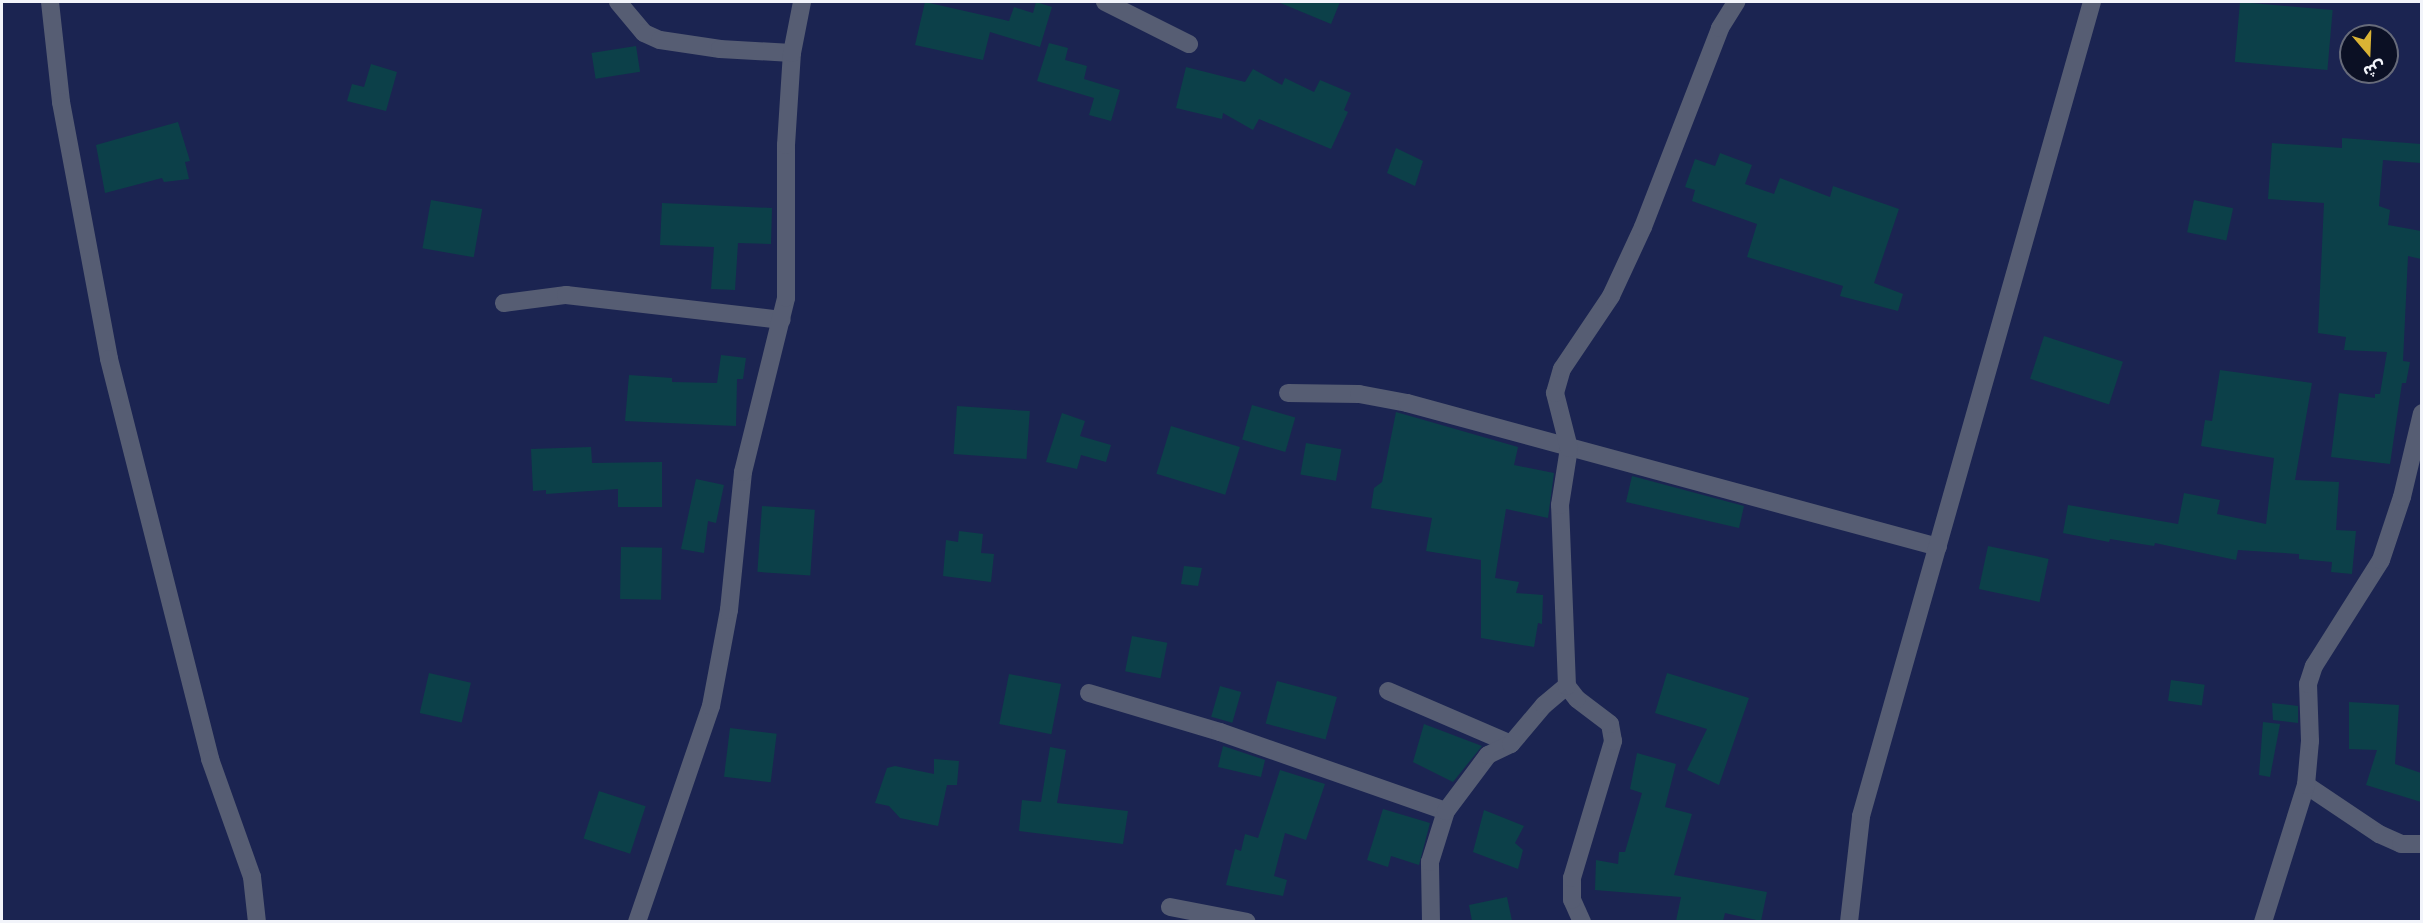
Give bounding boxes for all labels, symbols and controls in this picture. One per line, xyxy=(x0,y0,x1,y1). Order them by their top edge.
north arrow xyxy=(2339,24,2399,84)
text: ش xyxy=(2361,56,2388,82)

